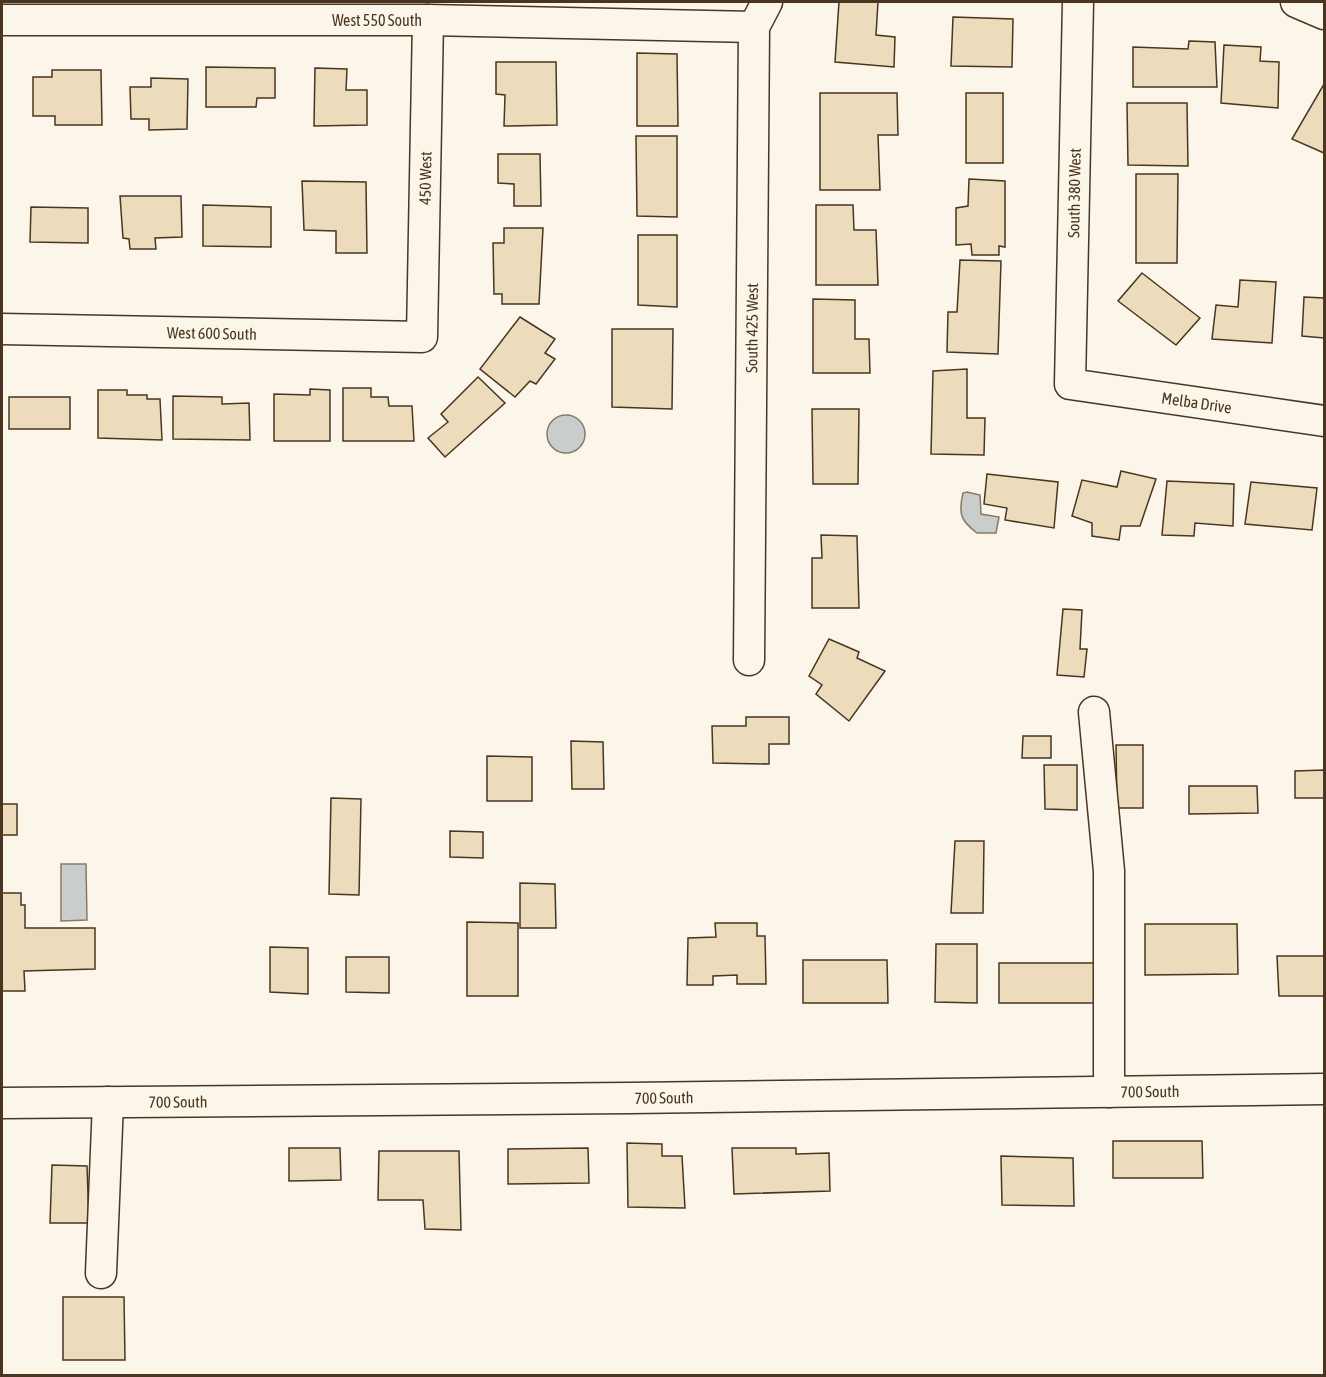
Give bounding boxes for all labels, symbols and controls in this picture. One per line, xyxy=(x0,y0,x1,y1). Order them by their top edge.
street label: West 550 South xyxy=(332,11,422,29)
street label: South 380 West xyxy=(1064,147,1084,238)
street label: 450 West xyxy=(416,151,435,205)
street label: South 425 West xyxy=(742,283,761,373)
street label: West 600 South xyxy=(167,323,257,343)
street label: Melba Drive xyxy=(1160,388,1233,416)
street label: 700 South xyxy=(1120,1082,1180,1101)
street label: 700 South xyxy=(634,1088,694,1107)
street label: 700 South xyxy=(148,1092,208,1111)

